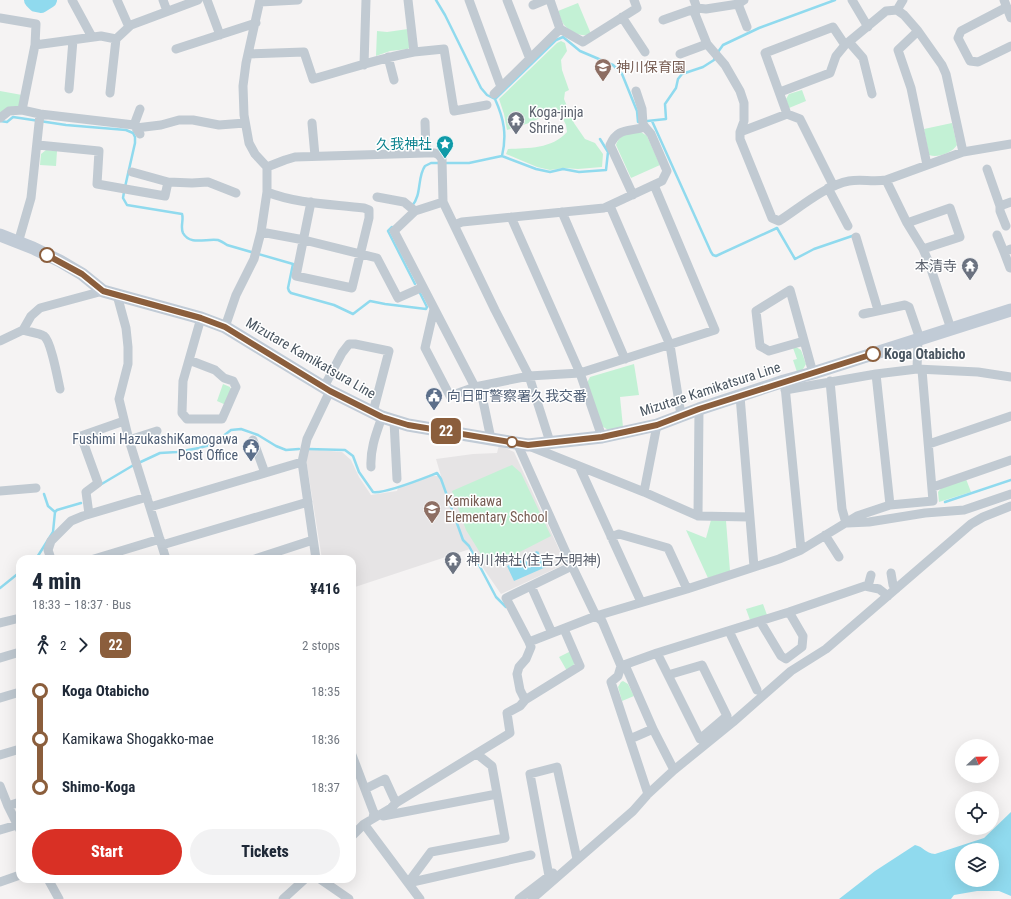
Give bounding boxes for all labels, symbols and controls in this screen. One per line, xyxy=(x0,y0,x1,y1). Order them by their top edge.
school or university icon: 神川保育園 xyxy=(593,57,613,82)
place label: 神川保育園 xyxy=(616,59,686,75)
place label: Koga-jinja Shrine xyxy=(529,104,584,136)
temple icon: Koga-jinja Shrine xyxy=(506,110,526,135)
place icon: 久我神社 xyxy=(435,134,455,159)
place label: 久我神社 xyxy=(376,136,432,152)
unlabelled marker xyxy=(39,247,55,263)
temple icon: 本清寺 xyxy=(960,256,980,281)
place label: 本清寺 xyxy=(915,258,957,274)
street label: Mizutare Kamikatsura Line xyxy=(243,314,379,402)
marker: Koga Otabicho xyxy=(865,346,881,362)
place label: Koga Otabicho xyxy=(884,346,966,362)
street label: Mizutare Kamikatsura Line xyxy=(638,359,783,419)
public building icon: 向日町警察署久我交番 xyxy=(424,386,444,411)
place label: 向日町警察署久我交番 xyxy=(447,388,587,404)
line badge: 22 xyxy=(428,418,464,444)
text: 22 xyxy=(439,423,453,439)
place label: Fushimi HazukashiKamogawa Post Office xyxy=(72,431,238,463)
unlabelled marker xyxy=(506,436,518,448)
public building icon: Fushimi HazukashiKamogawa Post Office xyxy=(241,437,261,462)
place label: Kamikawa Elementary School xyxy=(445,493,548,525)
school or university icon: Kamikawa Elementary School xyxy=(422,499,442,524)
temple icon: 神川神社(住吉大明神) xyxy=(443,550,463,575)
place label: 神川神社(住吉大明神) xyxy=(466,552,601,569)
text: 4 min xyxy=(32,569,81,594)
text: ¥416 xyxy=(310,580,340,598)
text: 18:33 – 18:37 · Bus xyxy=(32,597,131,612)
icon: walk xyxy=(32,634,54,656)
icon: forward xyxy=(72,634,94,656)
text: 22 xyxy=(108,637,123,653)
text: 2 xyxy=(60,638,66,653)
text: 2 stops xyxy=(302,638,340,653)
text: Koga Otabicho xyxy=(62,682,149,700)
text: 18:35 xyxy=(311,684,340,699)
text: Kamikawa Shogakko-mae xyxy=(62,730,214,748)
text: 18:36 xyxy=(311,732,340,747)
north arrow xyxy=(955,739,999,783)
map controls xyxy=(955,739,999,887)
text: Shimo-Koga xyxy=(62,778,135,796)
text: 18:37 xyxy=(311,780,340,795)
button: locate xyxy=(955,791,999,835)
button: Start xyxy=(32,829,182,875)
button: Tickets xyxy=(190,829,340,875)
button: layers xyxy=(955,843,999,887)

